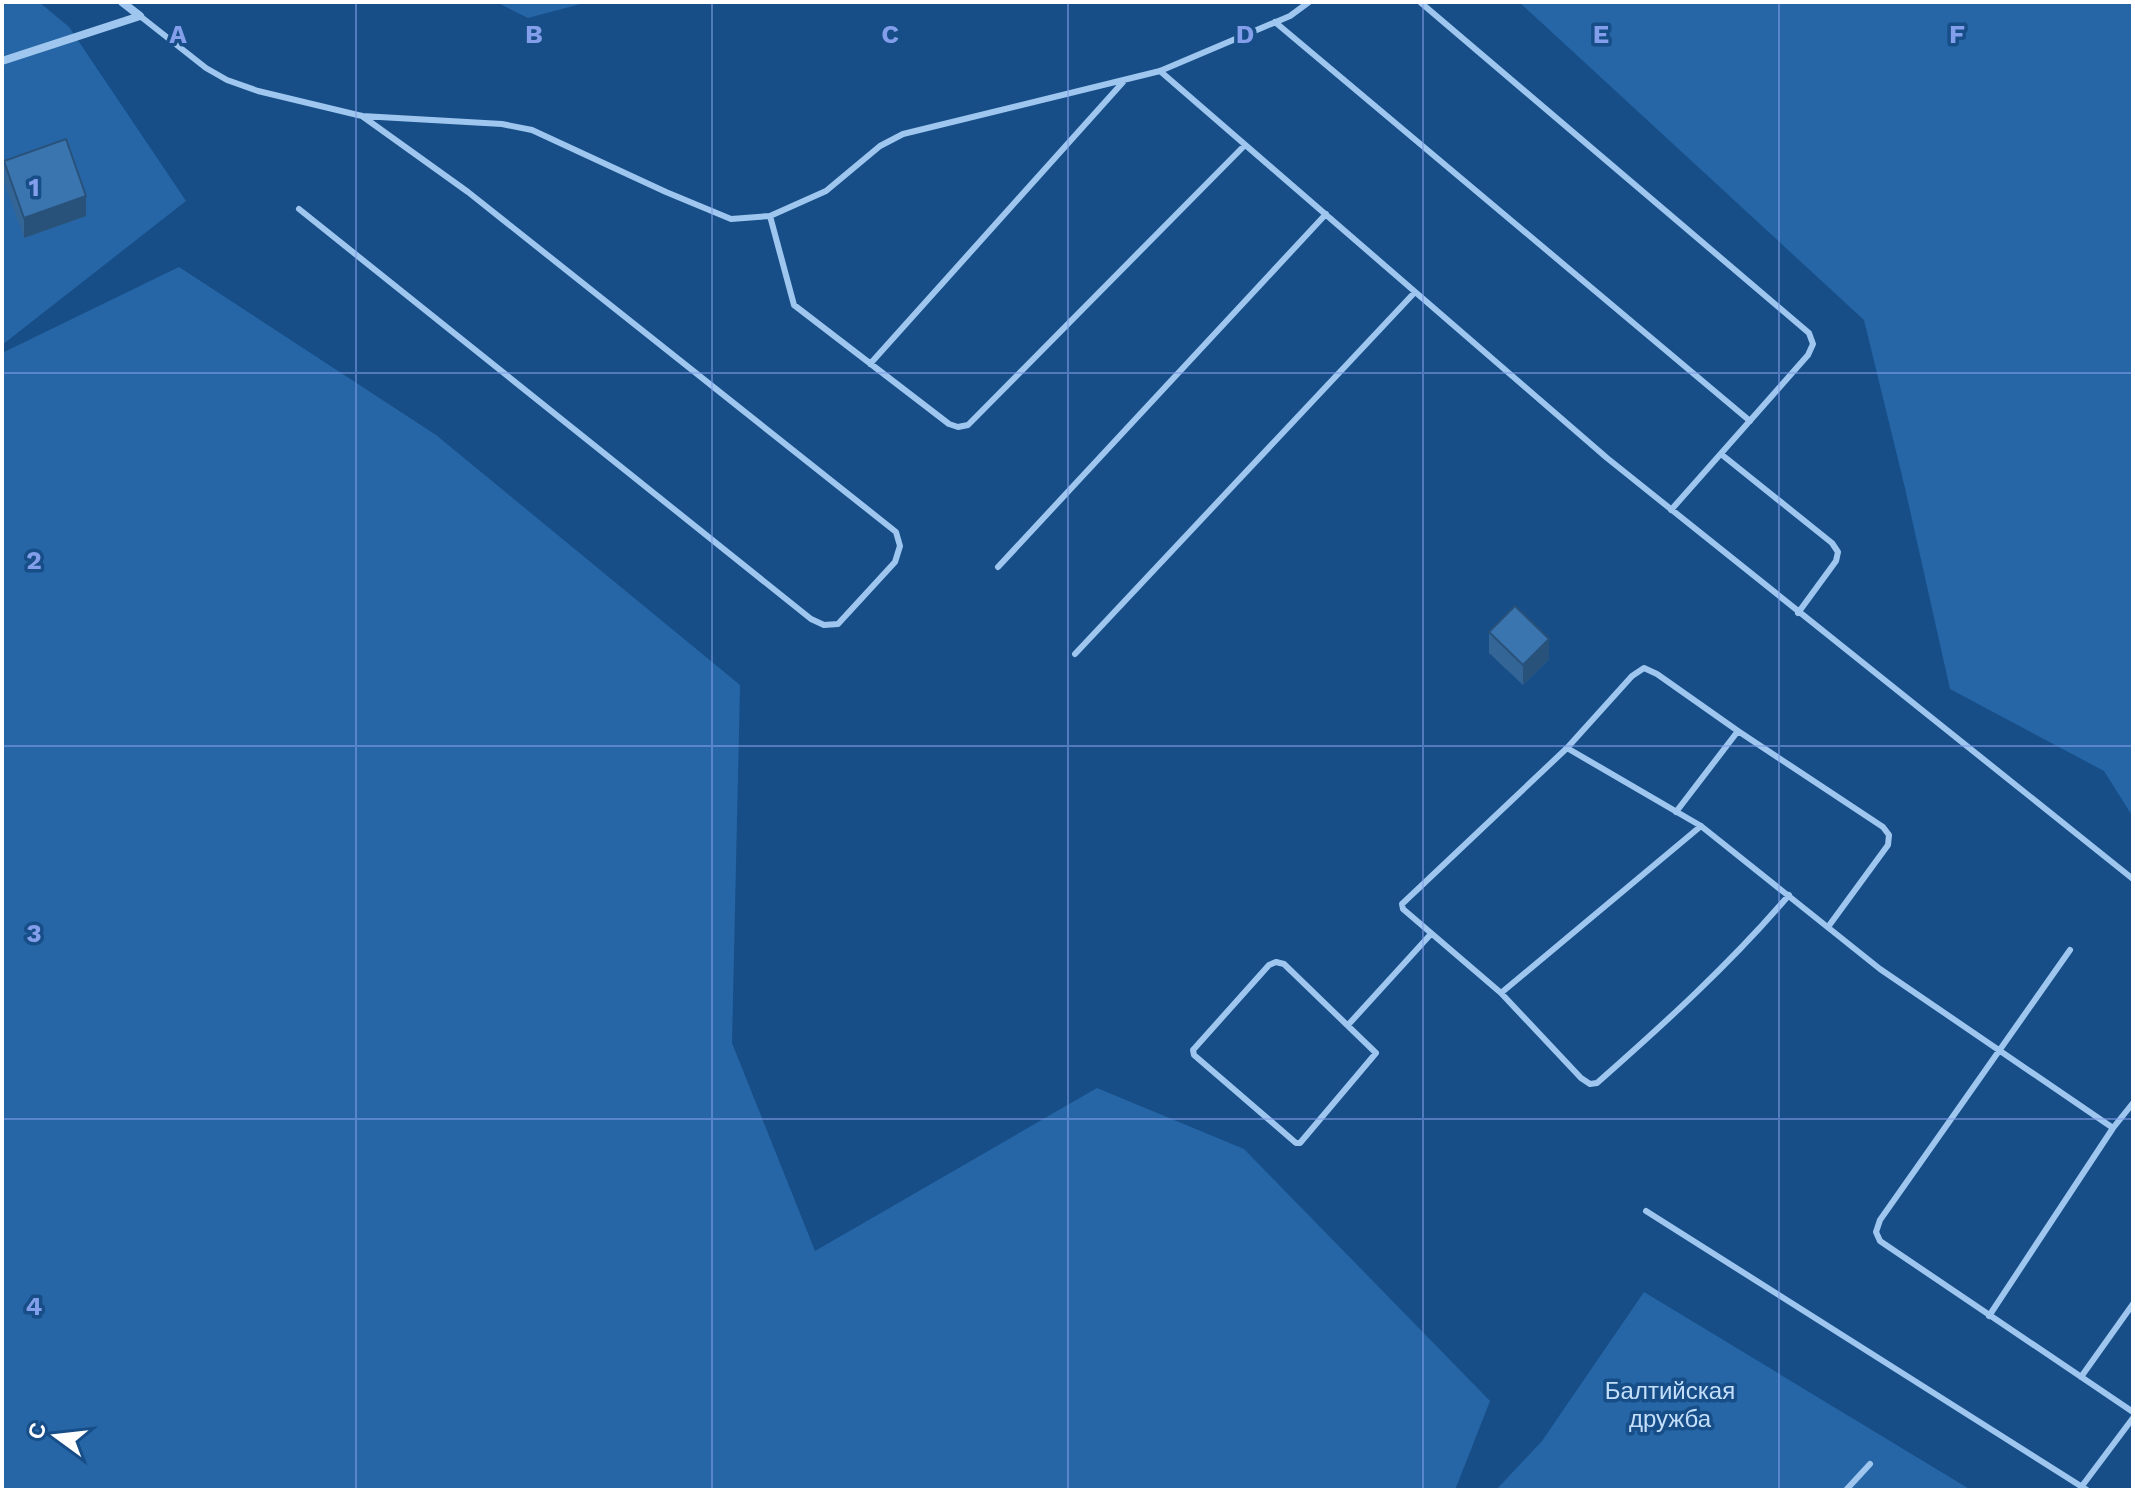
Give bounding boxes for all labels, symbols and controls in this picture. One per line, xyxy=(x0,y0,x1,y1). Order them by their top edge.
text: A xyxy=(169,19,187,49)
text: B xyxy=(525,19,543,49)
text: C xyxy=(881,19,899,49)
text: D xyxy=(1236,19,1254,49)
text: E xyxy=(1593,19,1609,49)
text: F xyxy=(1949,19,1965,49)
text: 1 xyxy=(28,172,40,202)
text: 2 xyxy=(26,545,42,575)
text: 3 xyxy=(26,918,42,948)
text: 4 xyxy=(26,1291,43,1321)
park label: Балтийская дружба xyxy=(1605,1377,1735,1433)
north arrow xyxy=(16,1396,96,1476)
text: С xyxy=(23,1420,51,1442)

